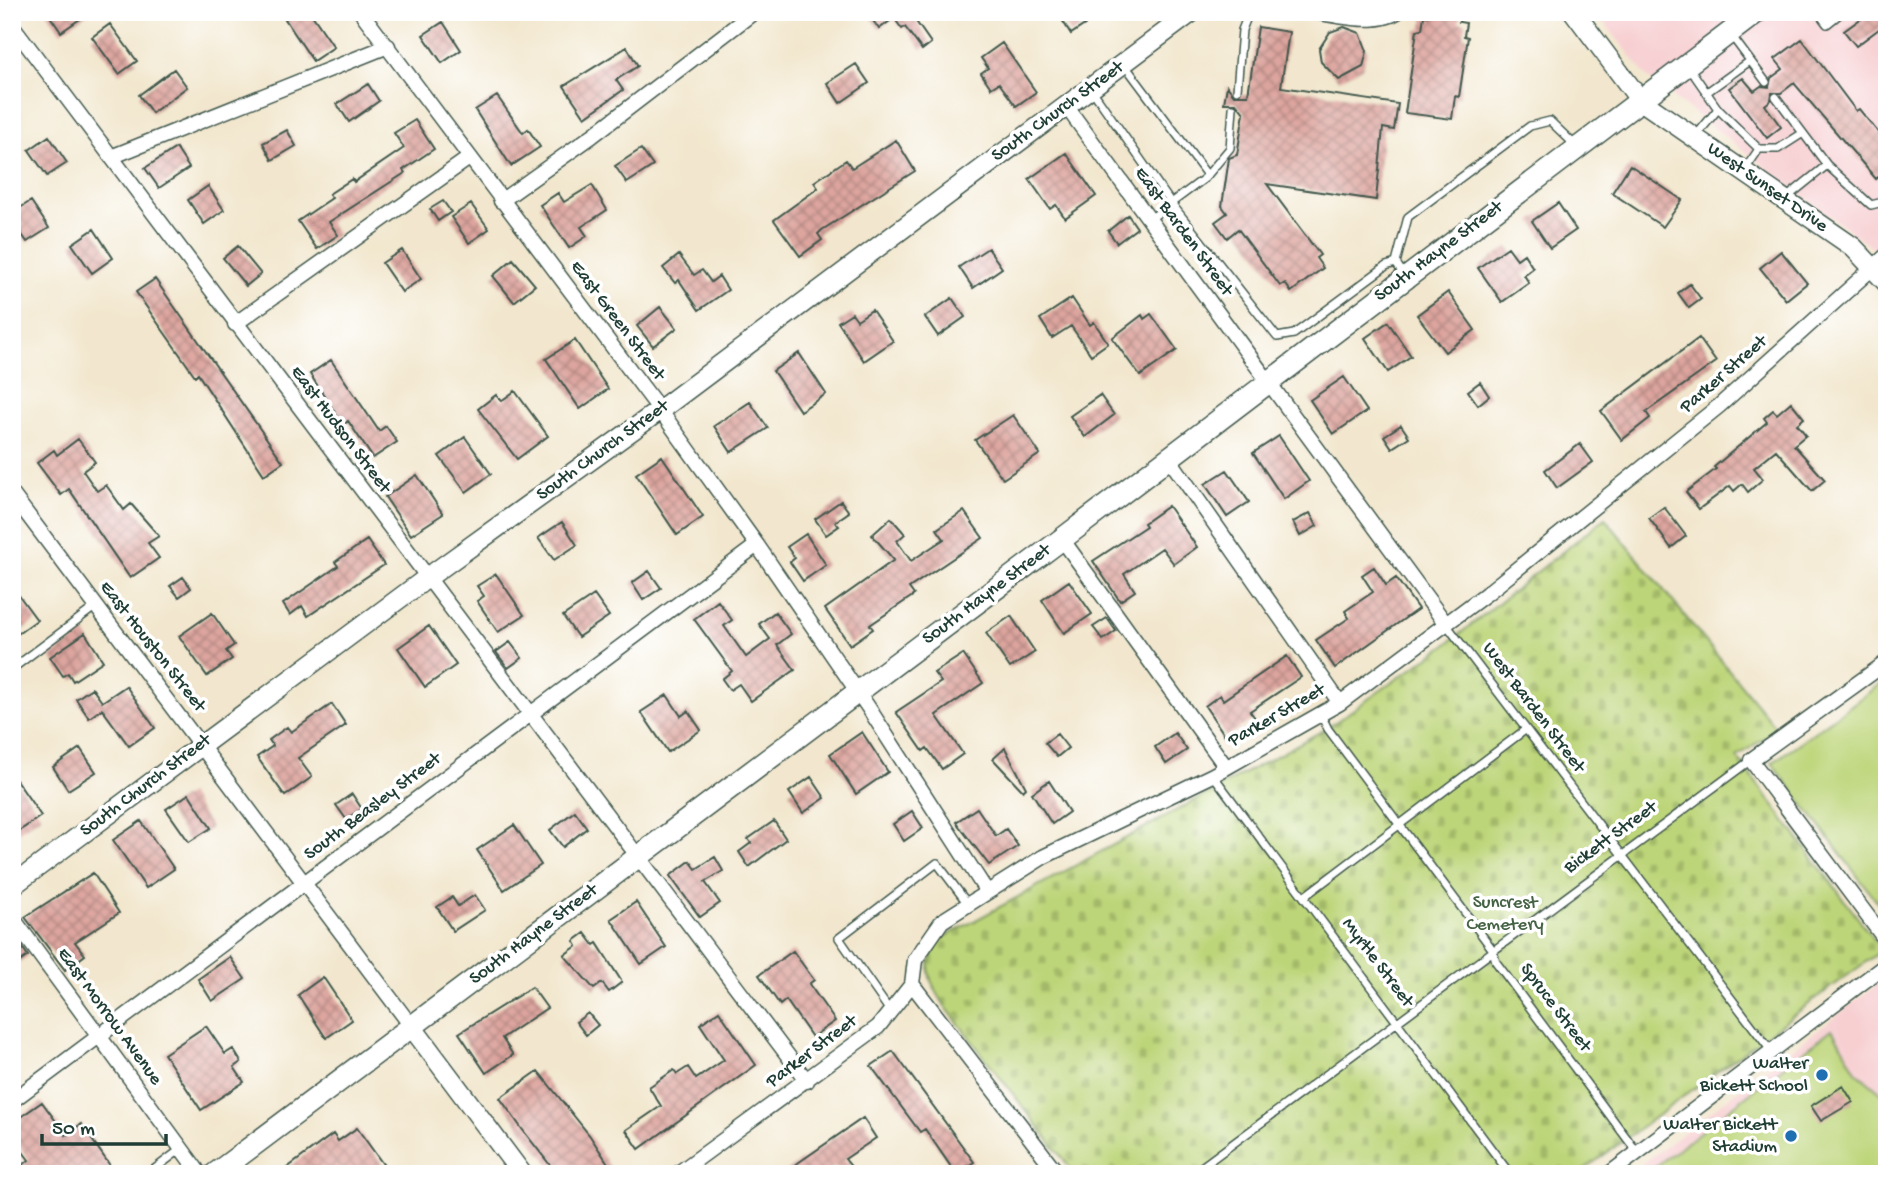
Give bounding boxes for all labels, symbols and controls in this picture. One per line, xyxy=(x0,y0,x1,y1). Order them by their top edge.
street label: South Church Street xyxy=(987,55,1130,168)
street label: West Sunset Drive xyxy=(1702,138,1832,238)
street label: East Barden Street xyxy=(1129,163,1239,303)
street label: South Hayne Street xyxy=(1370,195,1510,308)
street label: East Green Street xyxy=(564,257,671,387)
street label: Parker Street xyxy=(1675,329,1774,420)
street label: East Hudson Street xyxy=(285,362,397,500)
street label: South Church Street xyxy=(532,394,675,507)
street label: South Hayne Street xyxy=(918,538,1058,651)
street label: East Houston Street xyxy=(94,577,212,719)
street label: West Barden Street xyxy=(1476,638,1591,780)
street label: Parker Street xyxy=(1224,678,1331,753)
street label: South Church Street xyxy=(76,728,218,843)
street label: South Beasley Street xyxy=(300,747,448,866)
street label: Bickett Street xyxy=(1559,795,1664,880)
street label: South Hayne Street xyxy=(465,878,605,991)
park label: Suncrest Cemetery xyxy=(1466,892,1544,937)
street label: Myrtle Street xyxy=(1336,914,1419,1014)
street label: East Morrow Avenue xyxy=(51,944,167,1090)
street label: Spruce Street xyxy=(1514,959,1597,1059)
street label: Parker Street xyxy=(761,1009,864,1094)
place label: Walter Bickett School xyxy=(1699,1053,1810,1098)
marker: Walter Bickett School xyxy=(1814,1067,1830,1083)
scale bar xyxy=(42,1102,166,1146)
place label: Walter Bickett Stadium xyxy=(1663,1114,1779,1159)
text: 50 m xyxy=(52,1118,95,1143)
marker: Walter Bickett Stadium xyxy=(1783,1128,1799,1144)

